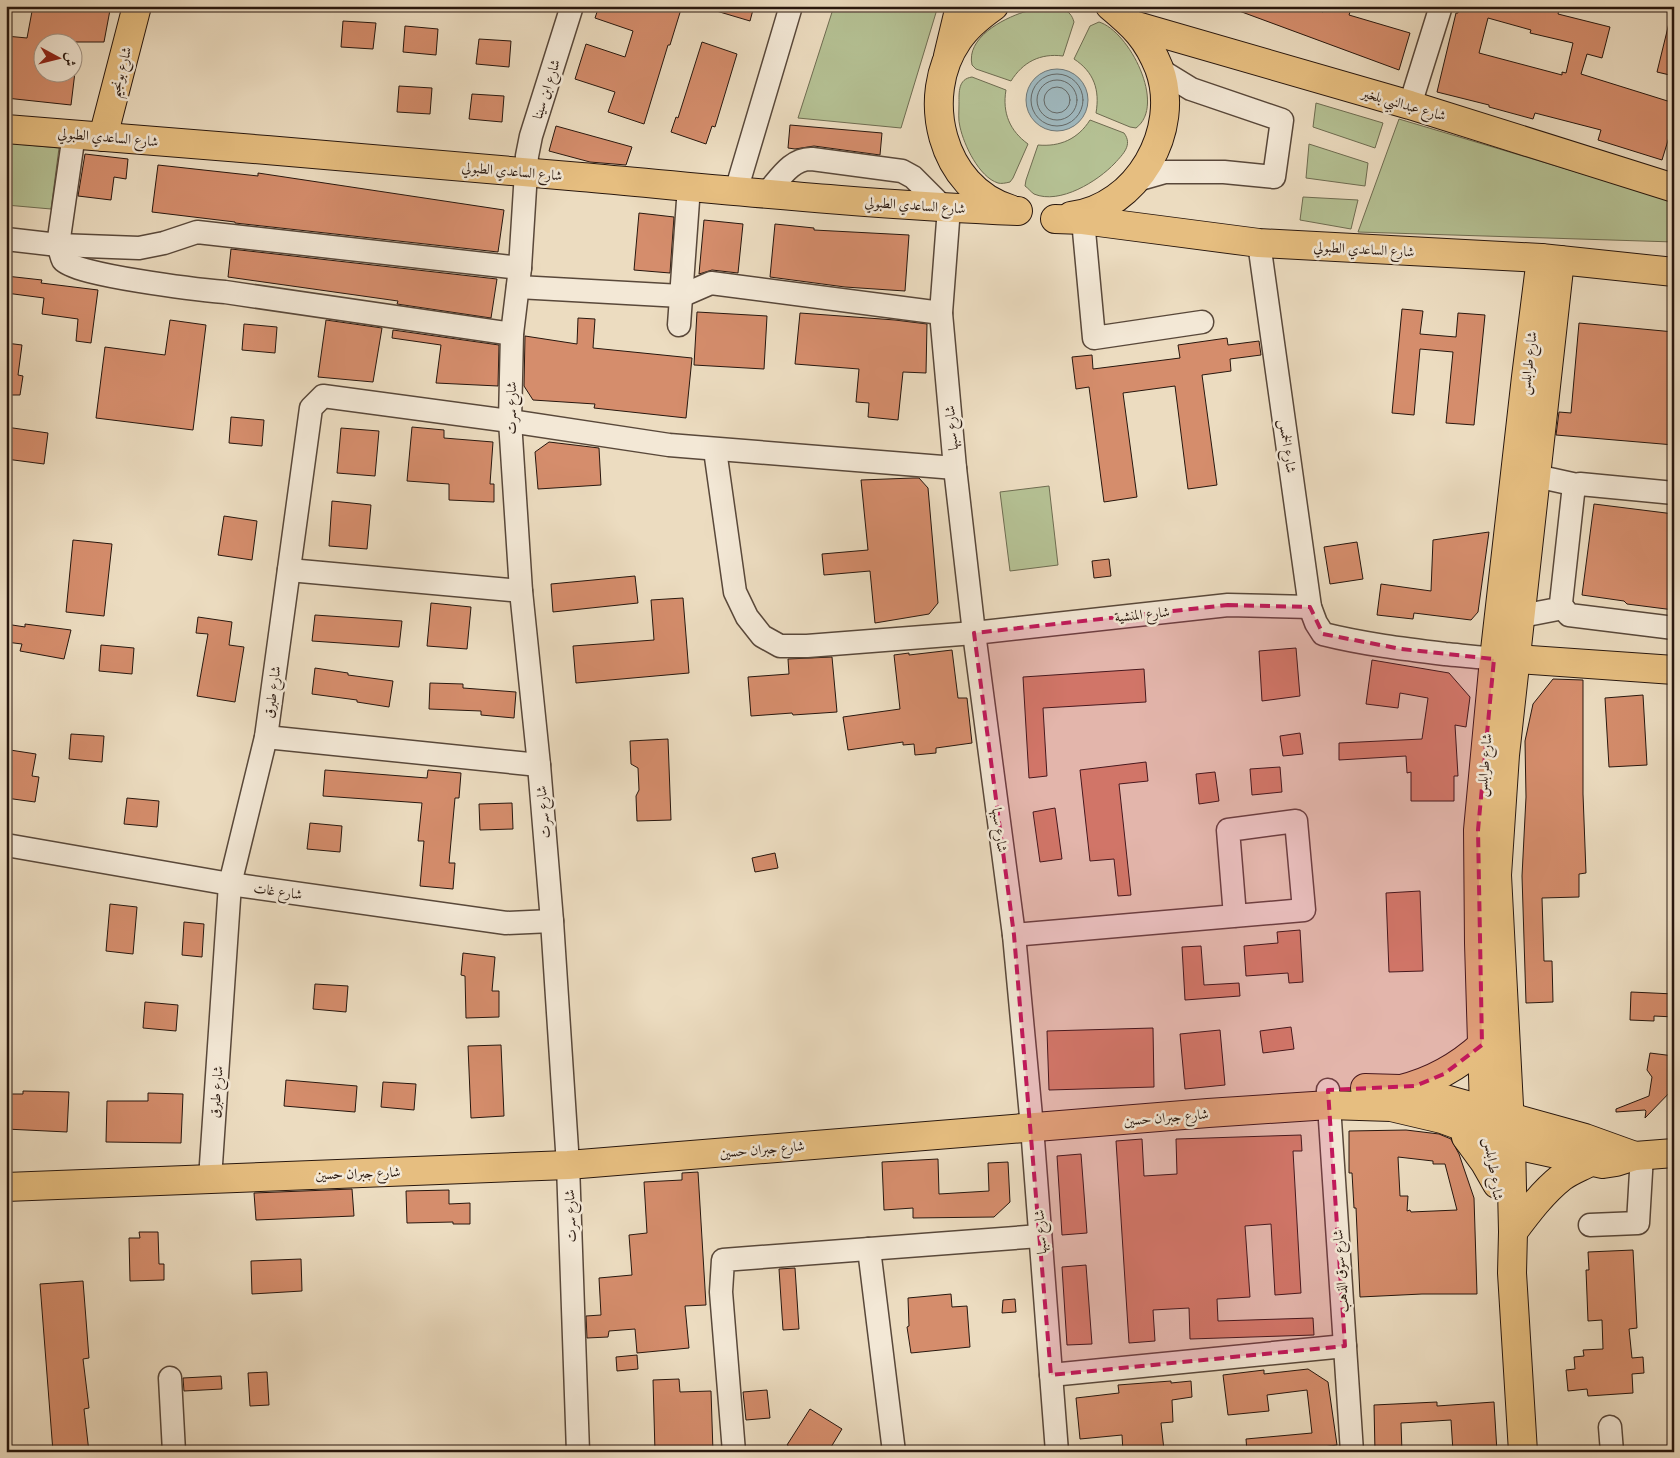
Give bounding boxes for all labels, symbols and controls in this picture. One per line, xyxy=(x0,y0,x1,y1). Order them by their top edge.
north arrow xyxy=(32,32,82,82)
street label: شارع بونجيم xyxy=(106,45,140,101)
text: ش xyxy=(61,52,80,68)
street label: شارع ابن سينا xyxy=(529,57,567,122)
street label: شارع عبدالنبي بلخير xyxy=(1357,84,1448,128)
street label: شارع الساعدي الطبولي xyxy=(57,125,159,153)
street label: شارع الساعدي الطبولي xyxy=(461,159,563,187)
street label: شارع الساعدي الطبولي xyxy=(864,193,966,221)
street label: شارع الساعدي الطبولي xyxy=(1313,238,1415,264)
street label: شارع طرابلس xyxy=(1516,330,1544,396)
street label: شارع سرت xyxy=(503,382,523,434)
street label: شارع سبها xyxy=(941,405,965,451)
street label: شارع الخمس xyxy=(1272,418,1300,475)
street label: شارع المنشية xyxy=(1114,603,1171,629)
street label: شارع طبرق xyxy=(260,665,288,720)
street label: شارع طرابلس xyxy=(1473,733,1499,798)
street label: شارع سرت xyxy=(533,785,557,839)
street label: شارع سبها xyxy=(985,807,1011,854)
street label: شارع غات xyxy=(252,880,303,906)
street label: شارع طبرق xyxy=(206,1065,230,1119)
street label: شارع جبران حسين xyxy=(1123,1105,1210,1133)
street label: شارع طرابلس xyxy=(1477,1136,1507,1202)
street label: شارع جبران حسين xyxy=(719,1137,806,1165)
street label: شارع جبران حسين xyxy=(315,1164,401,1186)
street label: شارع سرت xyxy=(561,1189,583,1243)
street label: شارع سبها xyxy=(1030,1209,1054,1255)
street label: شارع سوق الذهب xyxy=(1329,1229,1355,1313)

